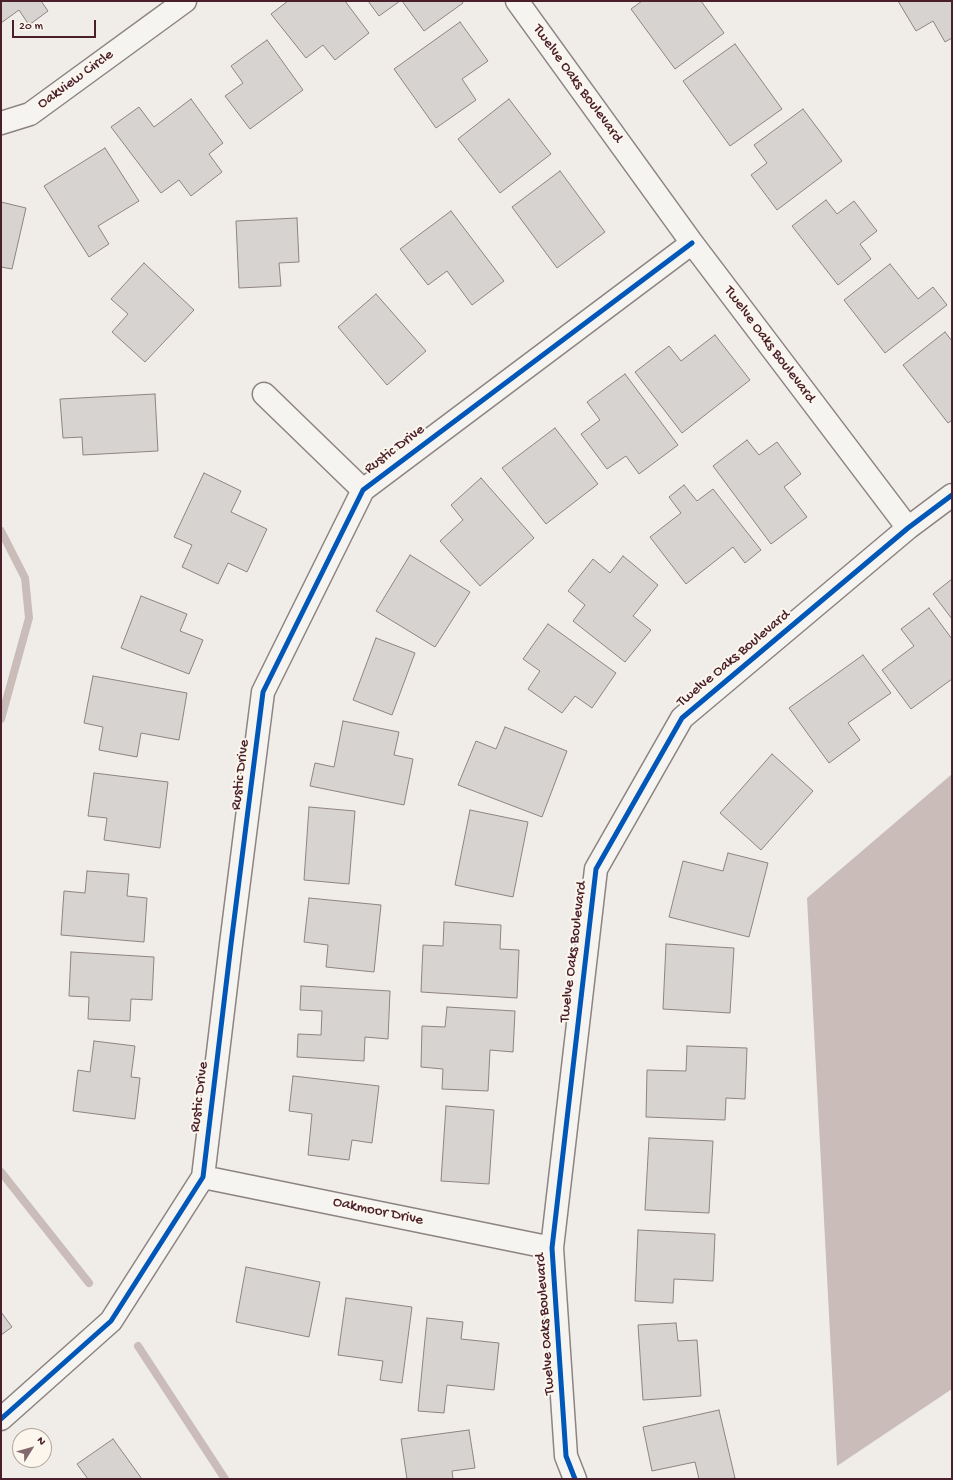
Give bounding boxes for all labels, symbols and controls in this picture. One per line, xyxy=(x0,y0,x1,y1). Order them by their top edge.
scale bar xyxy=(14,12,98,38)
text: 20 m xyxy=(19,20,43,34)
street label: Twelve Oaks Boulevard xyxy=(528,21,626,147)
street label: Oakview Circle xyxy=(34,46,118,114)
street label: Twelve Oaks Boulevard xyxy=(719,283,819,407)
street label: Rustic Drive xyxy=(361,421,429,479)
street label: Twelve Oaks Boulevard xyxy=(674,606,794,712)
street label: Rustic Drive xyxy=(228,739,254,811)
street label: Twelve Oaks Boulevard xyxy=(556,880,592,1024)
street label: Rustic Drive xyxy=(187,1061,213,1133)
street label: Oakmoor Drive xyxy=(331,1194,425,1230)
street label: Twelve Oaks Boulevard xyxy=(532,1253,560,1395)
north arrow xyxy=(12,1428,52,1468)
text: N xyxy=(34,1435,48,1448)

